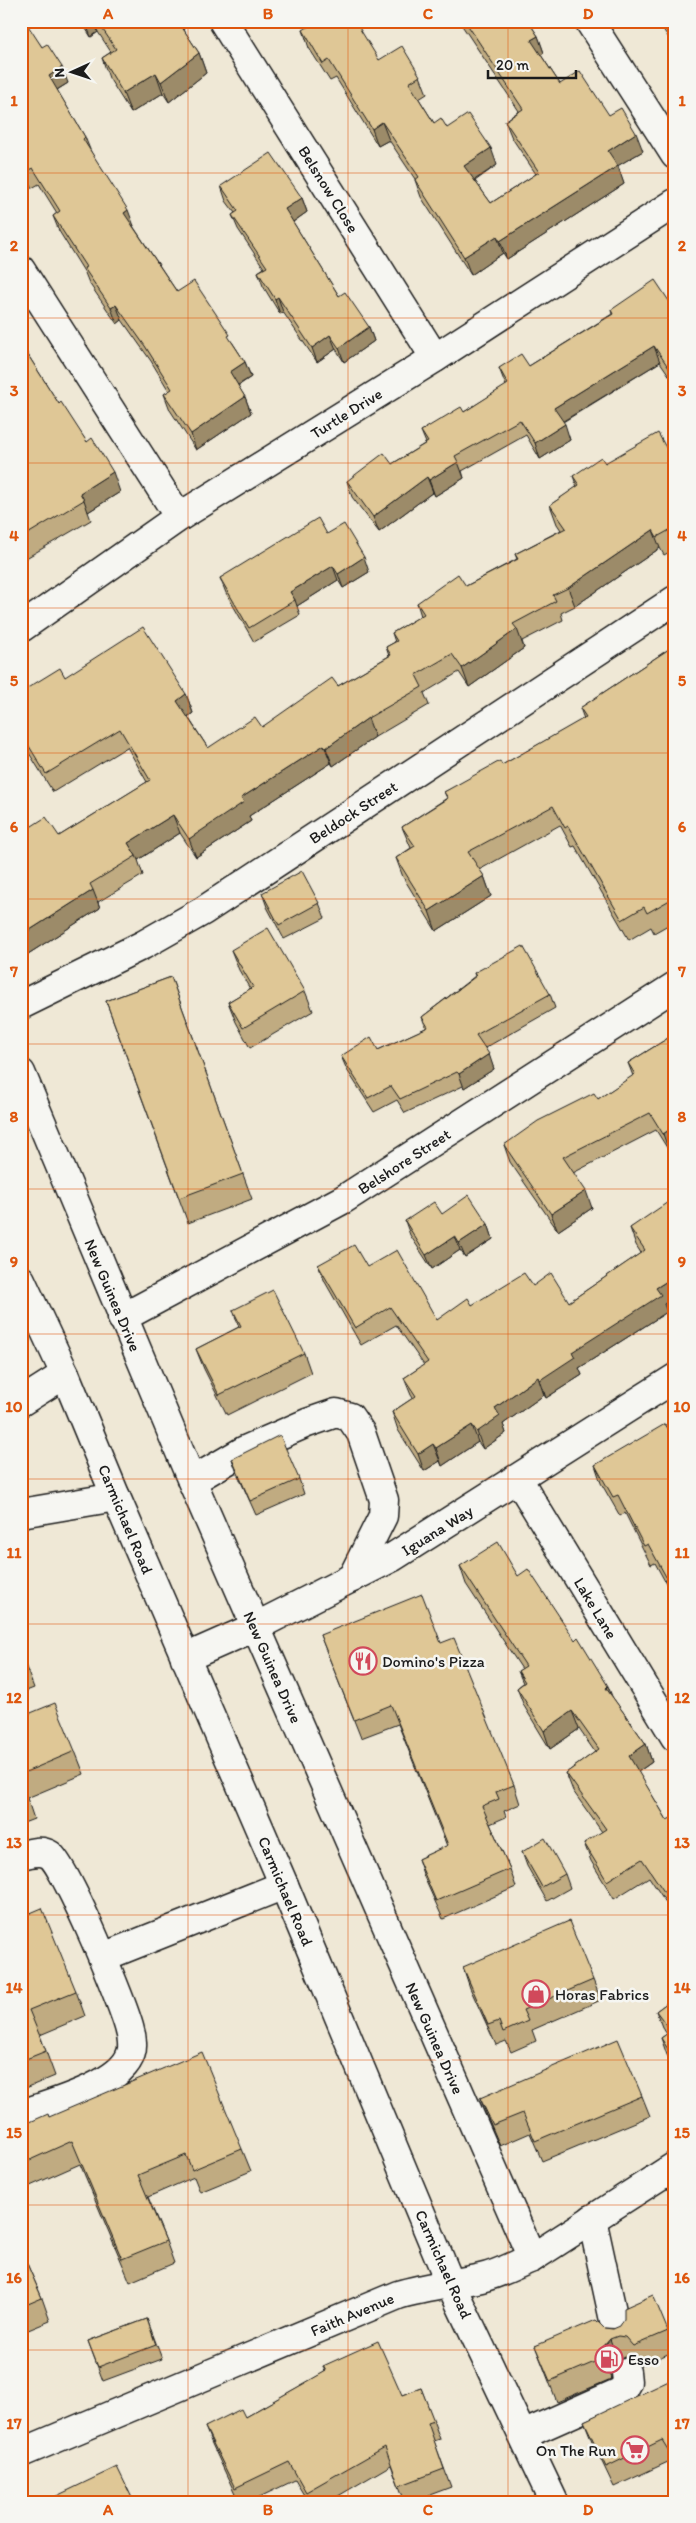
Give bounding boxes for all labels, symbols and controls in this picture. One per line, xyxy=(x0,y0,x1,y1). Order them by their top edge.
text: A xyxy=(102,4,114,23)
text: B xyxy=(263,4,274,23)
text: C xyxy=(423,4,434,23)
text: D xyxy=(583,4,594,23)
north arrow xyxy=(48,48,98,98)
scale bar xyxy=(488,48,576,80)
text: 20 m xyxy=(496,56,530,74)
text: N xyxy=(51,67,68,78)
text: 1 xyxy=(10,91,18,110)
text: 1 xyxy=(678,91,686,110)
street label: Belsnow Close xyxy=(294,142,363,236)
text: 2 xyxy=(10,236,19,255)
text: 2 xyxy=(678,236,687,255)
text: 3 xyxy=(10,381,19,400)
text: 3 xyxy=(678,381,687,400)
street label: Turtle Drive xyxy=(307,384,386,443)
text: 4 xyxy=(9,526,19,545)
text: 4 xyxy=(677,526,687,545)
text: 5 xyxy=(10,671,19,690)
text: 5 xyxy=(678,671,687,690)
street label: Beldock Street xyxy=(306,777,401,848)
text: 6 xyxy=(10,817,19,836)
text: 6 xyxy=(678,817,687,836)
text: 7 xyxy=(9,962,18,981)
text: 7 xyxy=(677,962,686,981)
text: 8 xyxy=(10,1107,19,1126)
text: 8 xyxy=(678,1107,687,1126)
street label: Belshore Street xyxy=(354,1124,454,1198)
street label: New Guinea Drive xyxy=(80,1236,145,1354)
text: 9 xyxy=(10,1252,18,1271)
text: 9 xyxy=(678,1252,686,1271)
text: 10 xyxy=(5,1397,23,1416)
text: 10 xyxy=(673,1397,691,1416)
street label: Carmichael Road xyxy=(94,1462,157,1577)
street label: Iguana Way xyxy=(398,1501,477,1560)
text: 11 xyxy=(7,1543,22,1562)
text: 11 xyxy=(675,1543,690,1562)
street label: Lake Lane xyxy=(570,1574,621,1642)
street label: New Guinea Drive xyxy=(239,1608,306,1726)
restaurant icon: Domino's Pizza xyxy=(348,1646,378,1676)
place label: Domino's Pizza xyxy=(382,1652,485,1671)
text: 12 xyxy=(6,1688,23,1707)
text: 12 xyxy=(674,1688,691,1707)
text: 13 xyxy=(6,1833,22,1852)
text: 13 xyxy=(674,1833,690,1852)
street label: Carmichael Road xyxy=(254,1834,317,1949)
text: 14 xyxy=(5,1978,23,1997)
text: 14 xyxy=(673,1978,691,1997)
street label: New Guinea Drive xyxy=(401,1979,468,2097)
shop icon: Horas Fabrics xyxy=(521,1979,551,2009)
place label: Horas Fabrics xyxy=(555,1985,649,2004)
text: 15 xyxy=(6,2123,23,2142)
text: 15 xyxy=(674,2123,691,2142)
street label: Carmichael Road xyxy=(411,2207,476,2322)
text: 16 xyxy=(6,2268,22,2287)
text: 16 xyxy=(674,2268,690,2287)
street label: Faith Avenue xyxy=(308,2288,397,2341)
fuel station icon: Esso xyxy=(594,2344,624,2374)
place label: Esso xyxy=(628,2350,659,2369)
text: 17 xyxy=(6,2414,22,2433)
text: 17 xyxy=(674,2414,690,2433)
supermarket icon: On The Run xyxy=(620,2435,650,2465)
place label: On The Run xyxy=(536,2441,616,2460)
text: A xyxy=(102,2500,114,2519)
text: B xyxy=(263,2500,274,2519)
text: C xyxy=(423,2500,434,2519)
text: D xyxy=(583,2500,594,2519)

